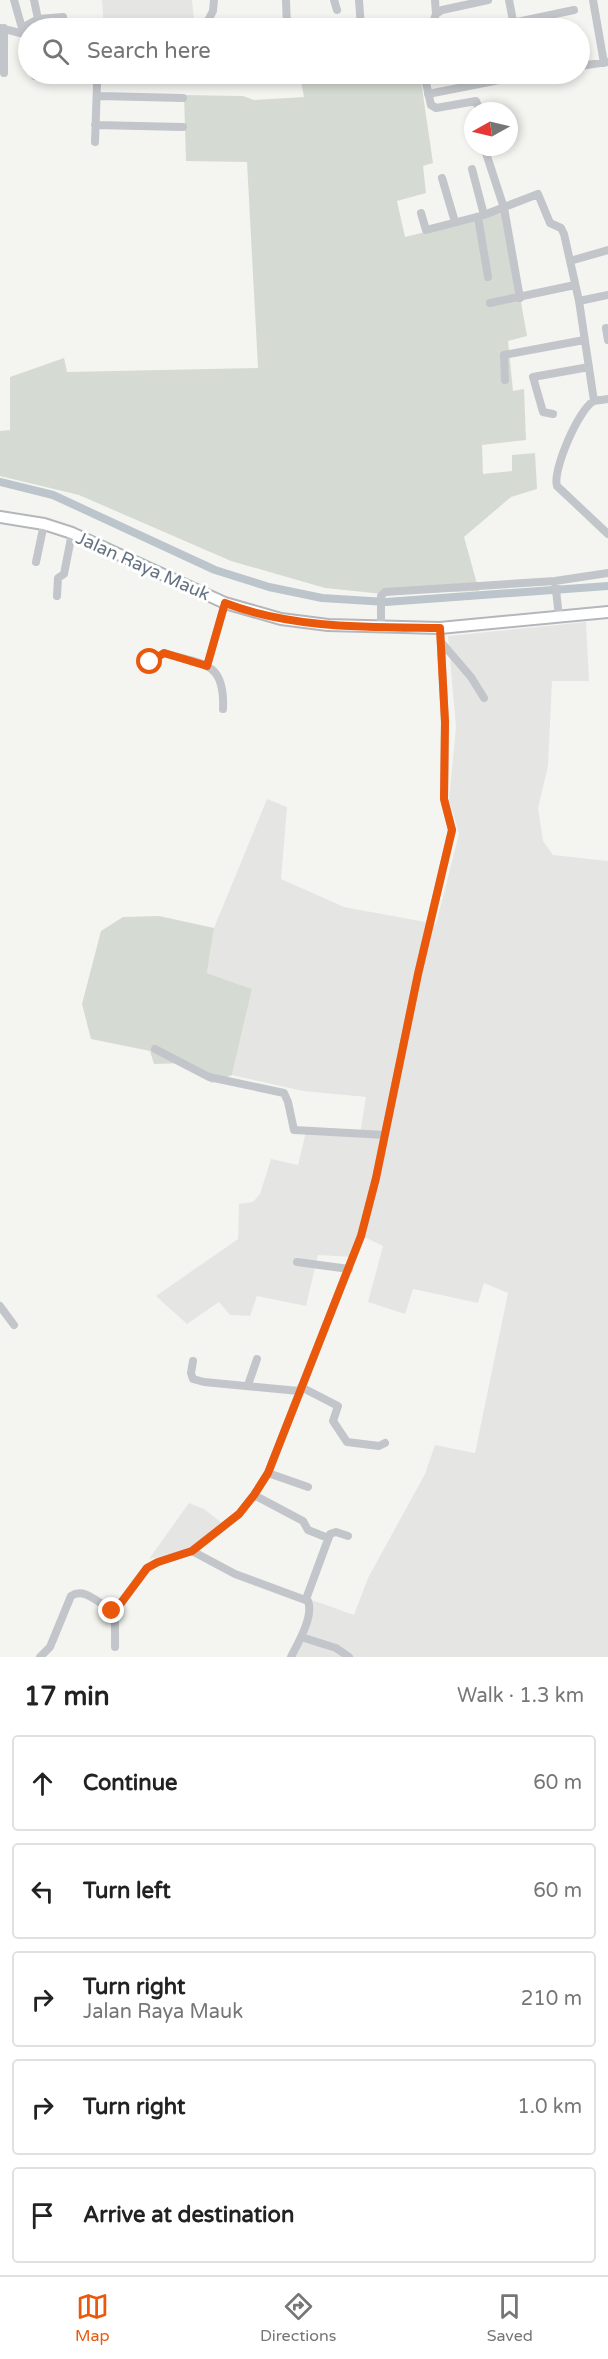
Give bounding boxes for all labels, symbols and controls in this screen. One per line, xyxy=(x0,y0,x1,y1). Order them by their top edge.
search box xyxy=(18,18,590,84)
icon: search xyxy=(39,35,72,68)
text: Search here xyxy=(87,38,211,64)
north arrow xyxy=(464,102,518,156)
street label: Jalan Raya Mauk xyxy=(73,527,213,605)
route start xyxy=(136,648,162,674)
route end xyxy=(98,1597,124,1623)
text: 17 min xyxy=(24,1681,110,1712)
text: Walk · 1.3 km xyxy=(457,1684,584,1708)
icon: ahead xyxy=(26,1767,59,1800)
text: Continue xyxy=(83,1770,178,1796)
text: 60 m xyxy=(533,1771,582,1795)
icon: left xyxy=(26,1875,59,1908)
text: Turn left xyxy=(83,1878,171,1904)
text: 60 m xyxy=(533,1879,582,1903)
text: Turn right xyxy=(83,1974,185,2000)
icon: right xyxy=(26,1983,59,2016)
text: 210 m xyxy=(521,1987,582,2011)
text: Jalan Raya Mauk xyxy=(83,2000,243,2024)
icon: right xyxy=(26,2091,59,2124)
text: Turn right xyxy=(83,2094,185,2120)
text: 1.0 km xyxy=(517,2095,582,2119)
icon: arrive xyxy=(26,2199,59,2232)
text: Arrive at destination xyxy=(83,2202,294,2228)
tab: Map xyxy=(75,2290,110,2346)
tab: Directions xyxy=(260,2290,336,2346)
tab: Saved xyxy=(487,2290,533,2346)

